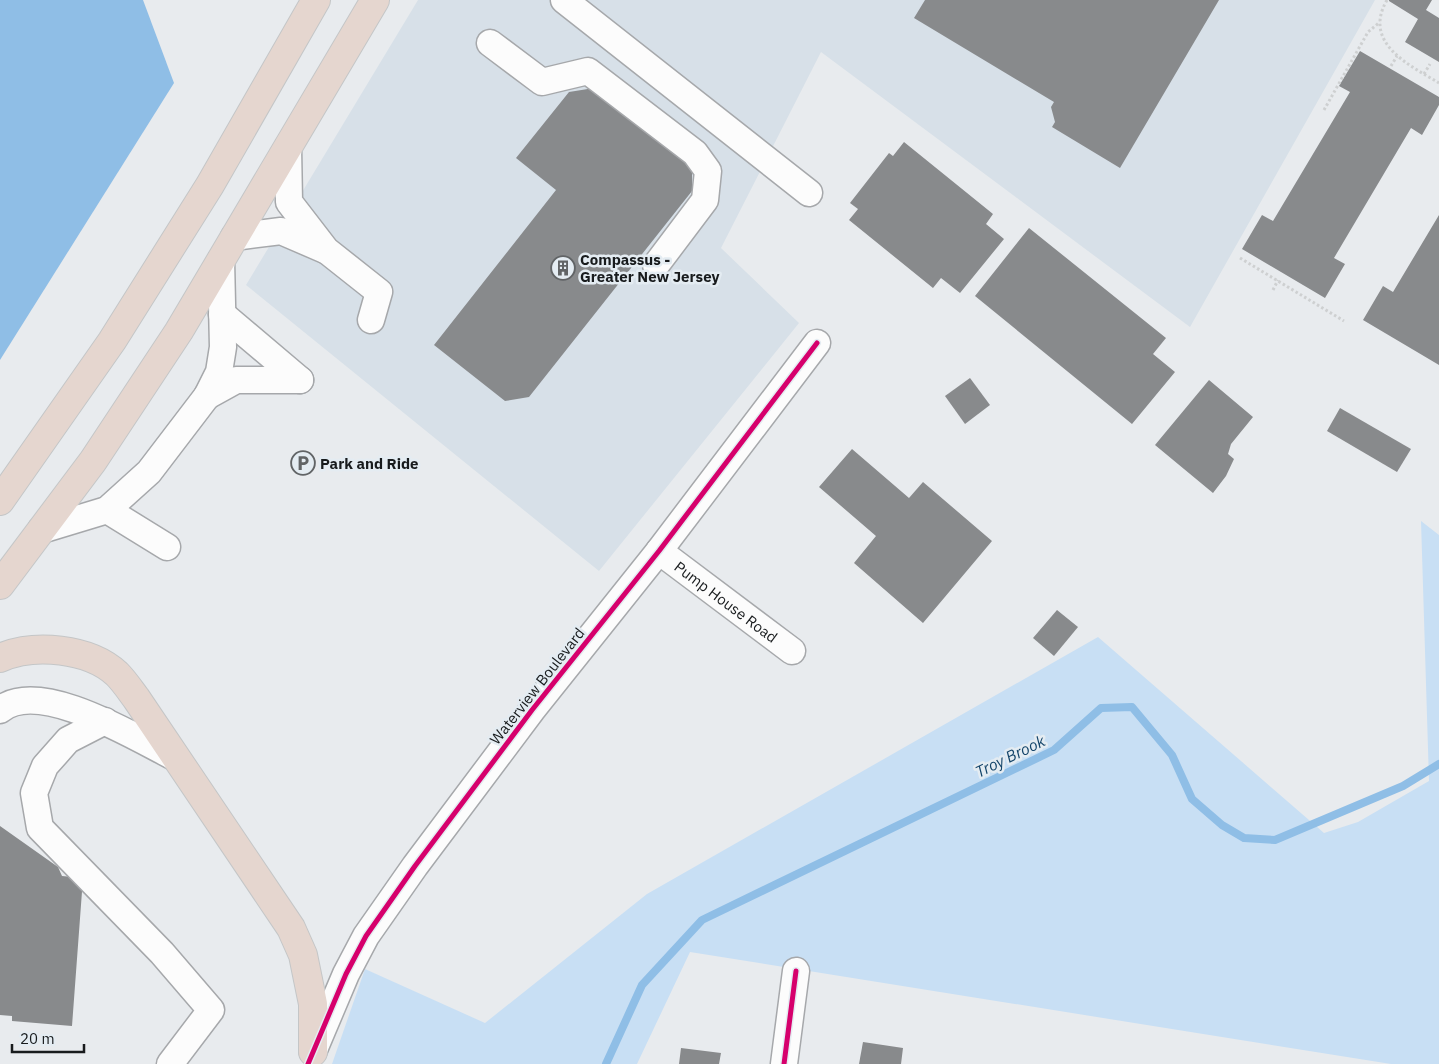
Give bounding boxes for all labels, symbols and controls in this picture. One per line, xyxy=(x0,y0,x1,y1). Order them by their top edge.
place label: Compassus - Greater New Jersey xyxy=(580,250,720,286)
building icon: Compassus - Greater New Jersey xyxy=(550,255,576,281)
parking icon: Park and Ride xyxy=(290,450,316,476)
place label: Park and Ride xyxy=(320,454,419,473)
street label: Pump House Road xyxy=(671,557,781,646)
street label: Waterview Boulevard xyxy=(486,624,588,748)
water label: Troy Brook xyxy=(972,730,1049,782)
scale bar xyxy=(12,1022,85,1054)
text: 20 m xyxy=(20,1029,55,1048)

